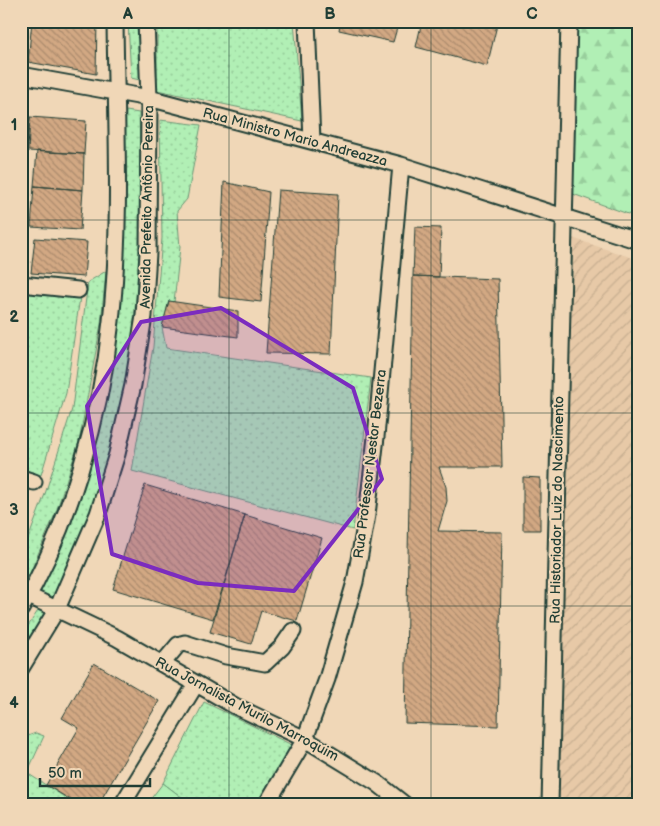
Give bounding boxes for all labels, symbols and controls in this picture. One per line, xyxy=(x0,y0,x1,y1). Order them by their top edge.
text: A xyxy=(122,5,133,24)
text: B xyxy=(324,5,336,24)
text: C xyxy=(526,5,538,24)
street label: Rua Ministro Mario Andreazza xyxy=(201,104,389,170)
street label: Avenida Prefeito Antônio Pereira xyxy=(137,105,157,309)
text: 1 xyxy=(11,116,17,135)
text: 2 xyxy=(9,308,19,327)
street label: Rua Professor Nestor Bezerra xyxy=(350,368,390,560)
street label: Rua Historiador Luiz do Nascimento xyxy=(547,396,567,624)
text: 3 xyxy=(9,501,19,520)
street label: Rua Jornalista Murilo Marroquim xyxy=(152,653,342,765)
text: 4 xyxy=(9,694,19,713)
scale bar xyxy=(40,756,150,788)
text: 50 m xyxy=(48,764,82,783)

